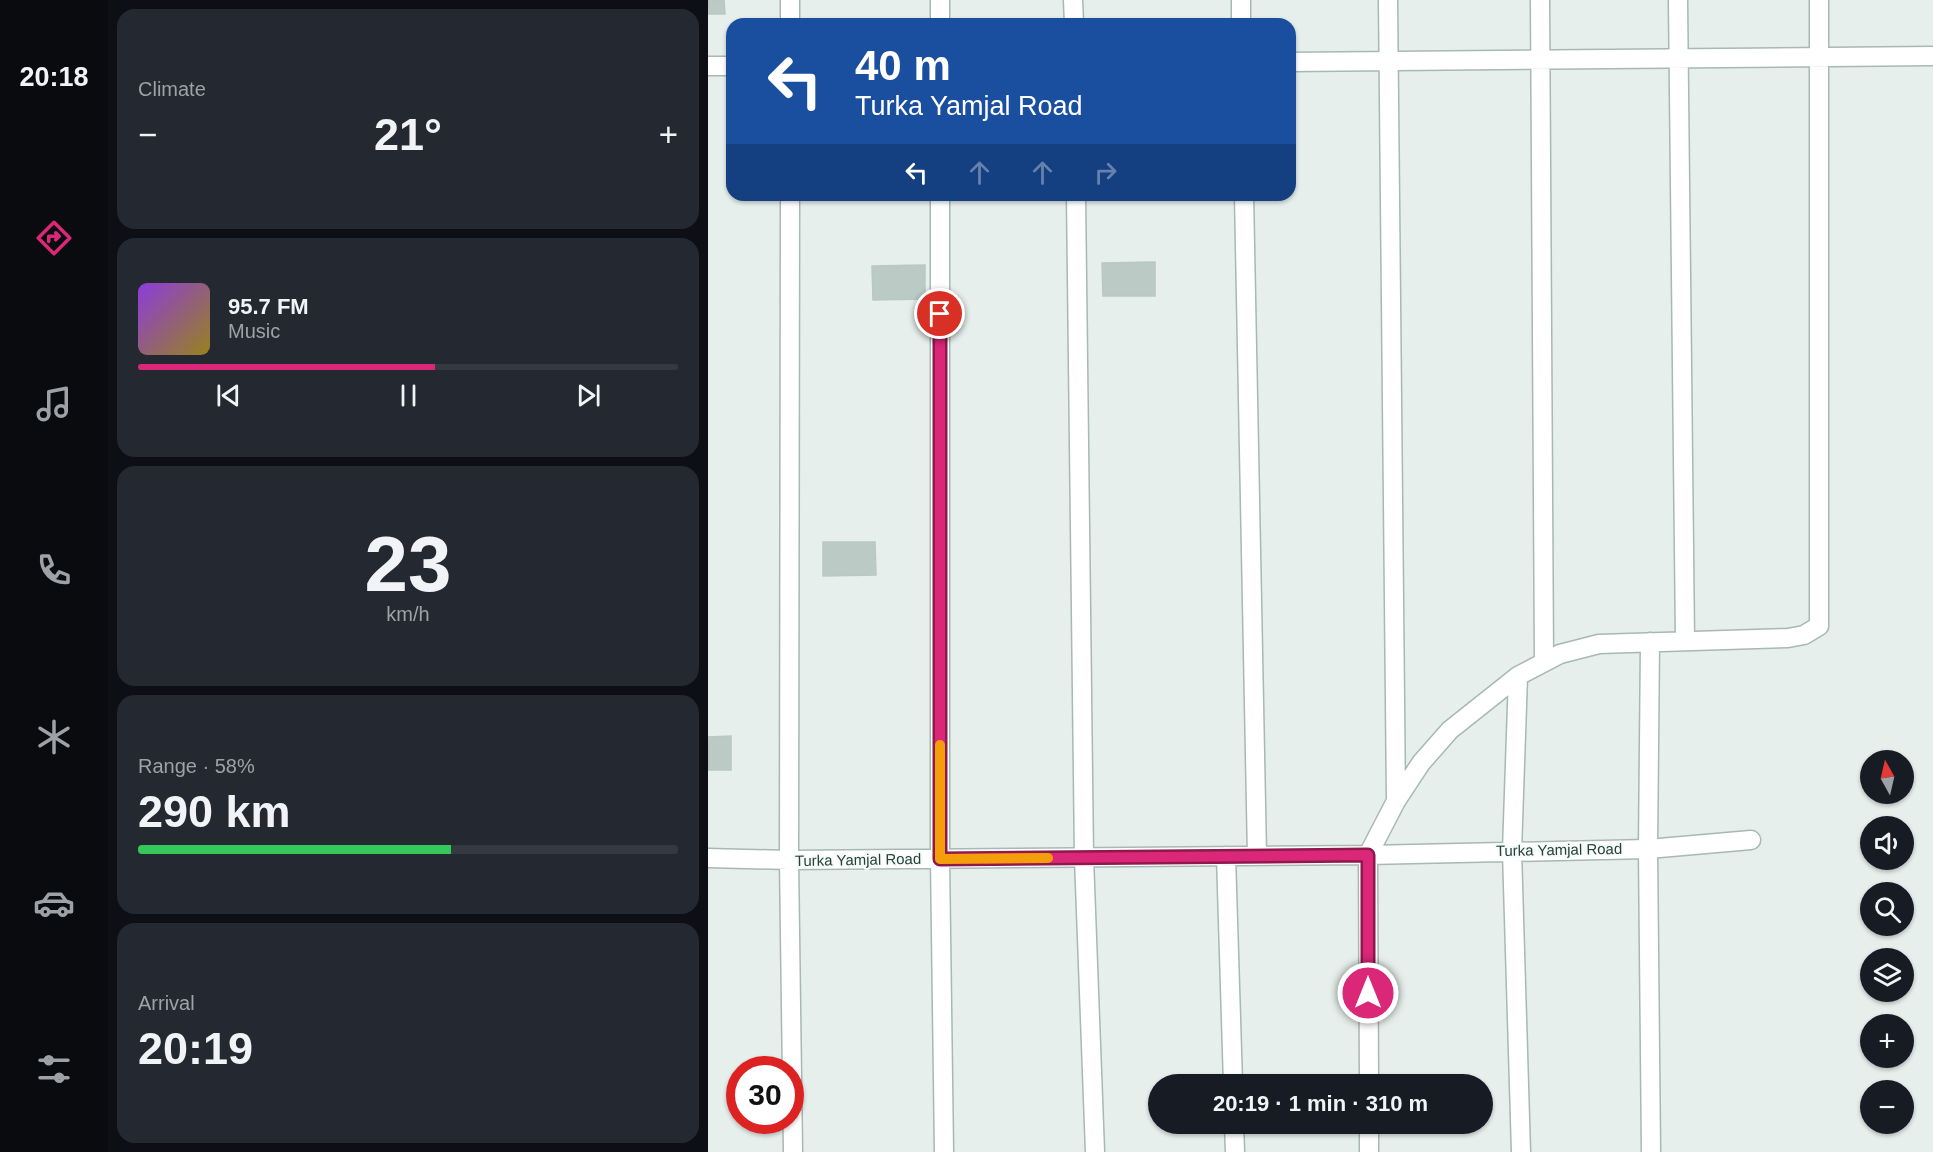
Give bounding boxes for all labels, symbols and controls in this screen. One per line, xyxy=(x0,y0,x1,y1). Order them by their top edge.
icon: left xyxy=(756,42,834,120)
text: 40 m xyxy=(855,42,951,89)
text: 20:18 xyxy=(19,62,89,92)
text: Climate xyxy=(138,78,206,100)
text: Turka Yamjal Road xyxy=(855,91,1083,121)
text: 21° xyxy=(374,109,442,160)
text: − xyxy=(138,116,157,153)
text: + xyxy=(659,116,678,153)
icon: left xyxy=(900,156,933,189)
icon: ahead xyxy=(963,156,996,189)
icon: ahead xyxy=(1026,156,1059,189)
icon: right xyxy=(1089,156,1122,189)
icon: directions xyxy=(33,217,75,259)
pin xyxy=(914,288,965,339)
text: 95.7 FM xyxy=(228,294,309,319)
icon: arrive xyxy=(923,297,956,330)
text: Music xyxy=(228,320,280,342)
icon: previous xyxy=(212,379,245,412)
icon: pause xyxy=(392,379,425,412)
icon: next xyxy=(572,379,605,412)
icon: music xyxy=(33,383,75,425)
text: 23 xyxy=(365,520,451,608)
icon: phone xyxy=(33,549,75,591)
text: km/h xyxy=(386,603,430,625)
icon: climate xyxy=(33,716,75,758)
north arrow xyxy=(1860,750,1914,804)
map controls xyxy=(1860,750,1914,1134)
text: Range · 58% xyxy=(138,755,255,777)
text: 290 km xyxy=(138,786,291,837)
button: sound xyxy=(1860,816,1914,870)
street label: Turka Yamjal Road xyxy=(1496,840,1622,859)
street label: Turka Yamjal Road xyxy=(795,850,921,869)
icon: car xyxy=(33,882,75,924)
button: search xyxy=(1860,882,1914,936)
button: layers xyxy=(1860,948,1914,1002)
position arrow xyxy=(1336,961,1400,1025)
text: Arrival xyxy=(138,992,195,1014)
button: + xyxy=(1860,1014,1914,1068)
text: 20:19 xyxy=(138,1023,253,1074)
icon: filters xyxy=(33,1048,75,1090)
speed limit sign: 30 xyxy=(726,1056,804,1134)
button: − xyxy=(1860,1080,1914,1134)
text: 20:19 · 1 min · 310 m xyxy=(1213,1091,1428,1116)

